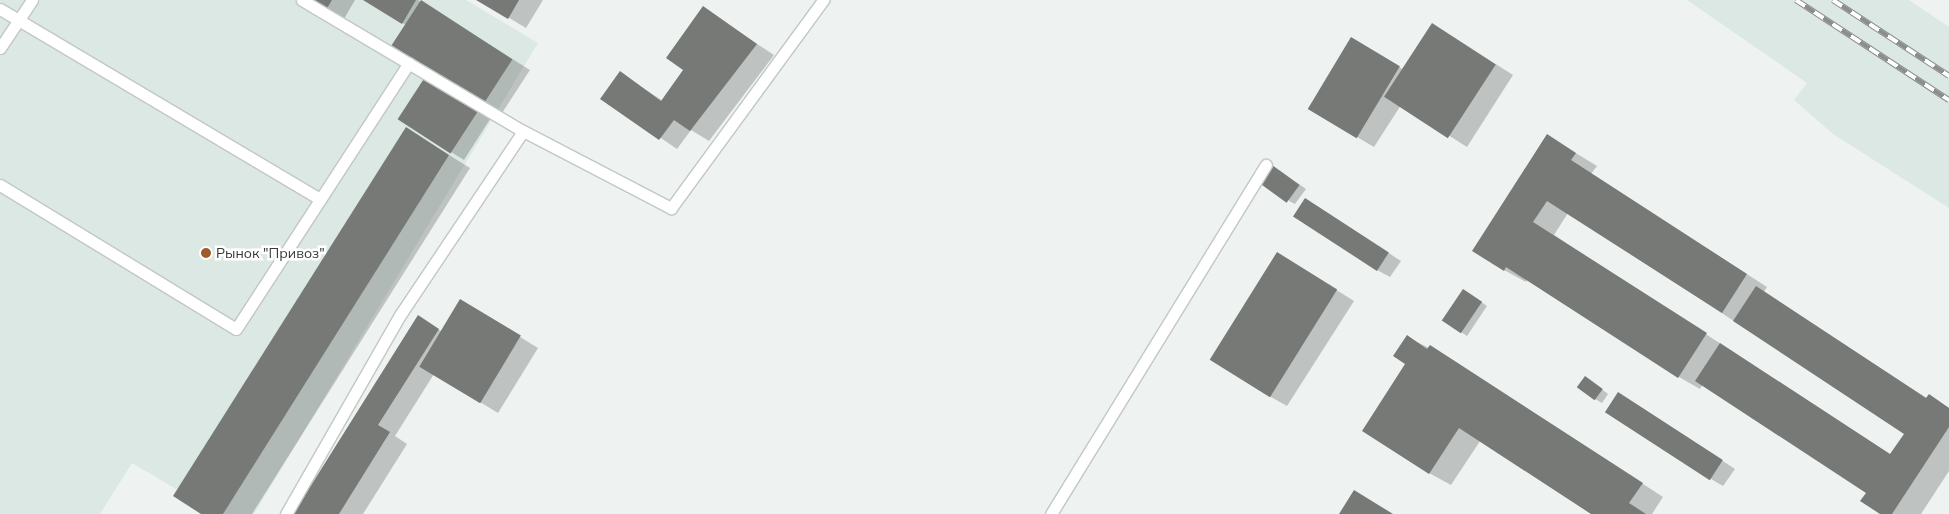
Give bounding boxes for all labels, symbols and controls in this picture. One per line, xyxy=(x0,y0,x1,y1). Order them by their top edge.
place label: Рынок "Привоз" xyxy=(216,245,325,261)
marker: Рынок "Привоз" xyxy=(200,247,212,259)

